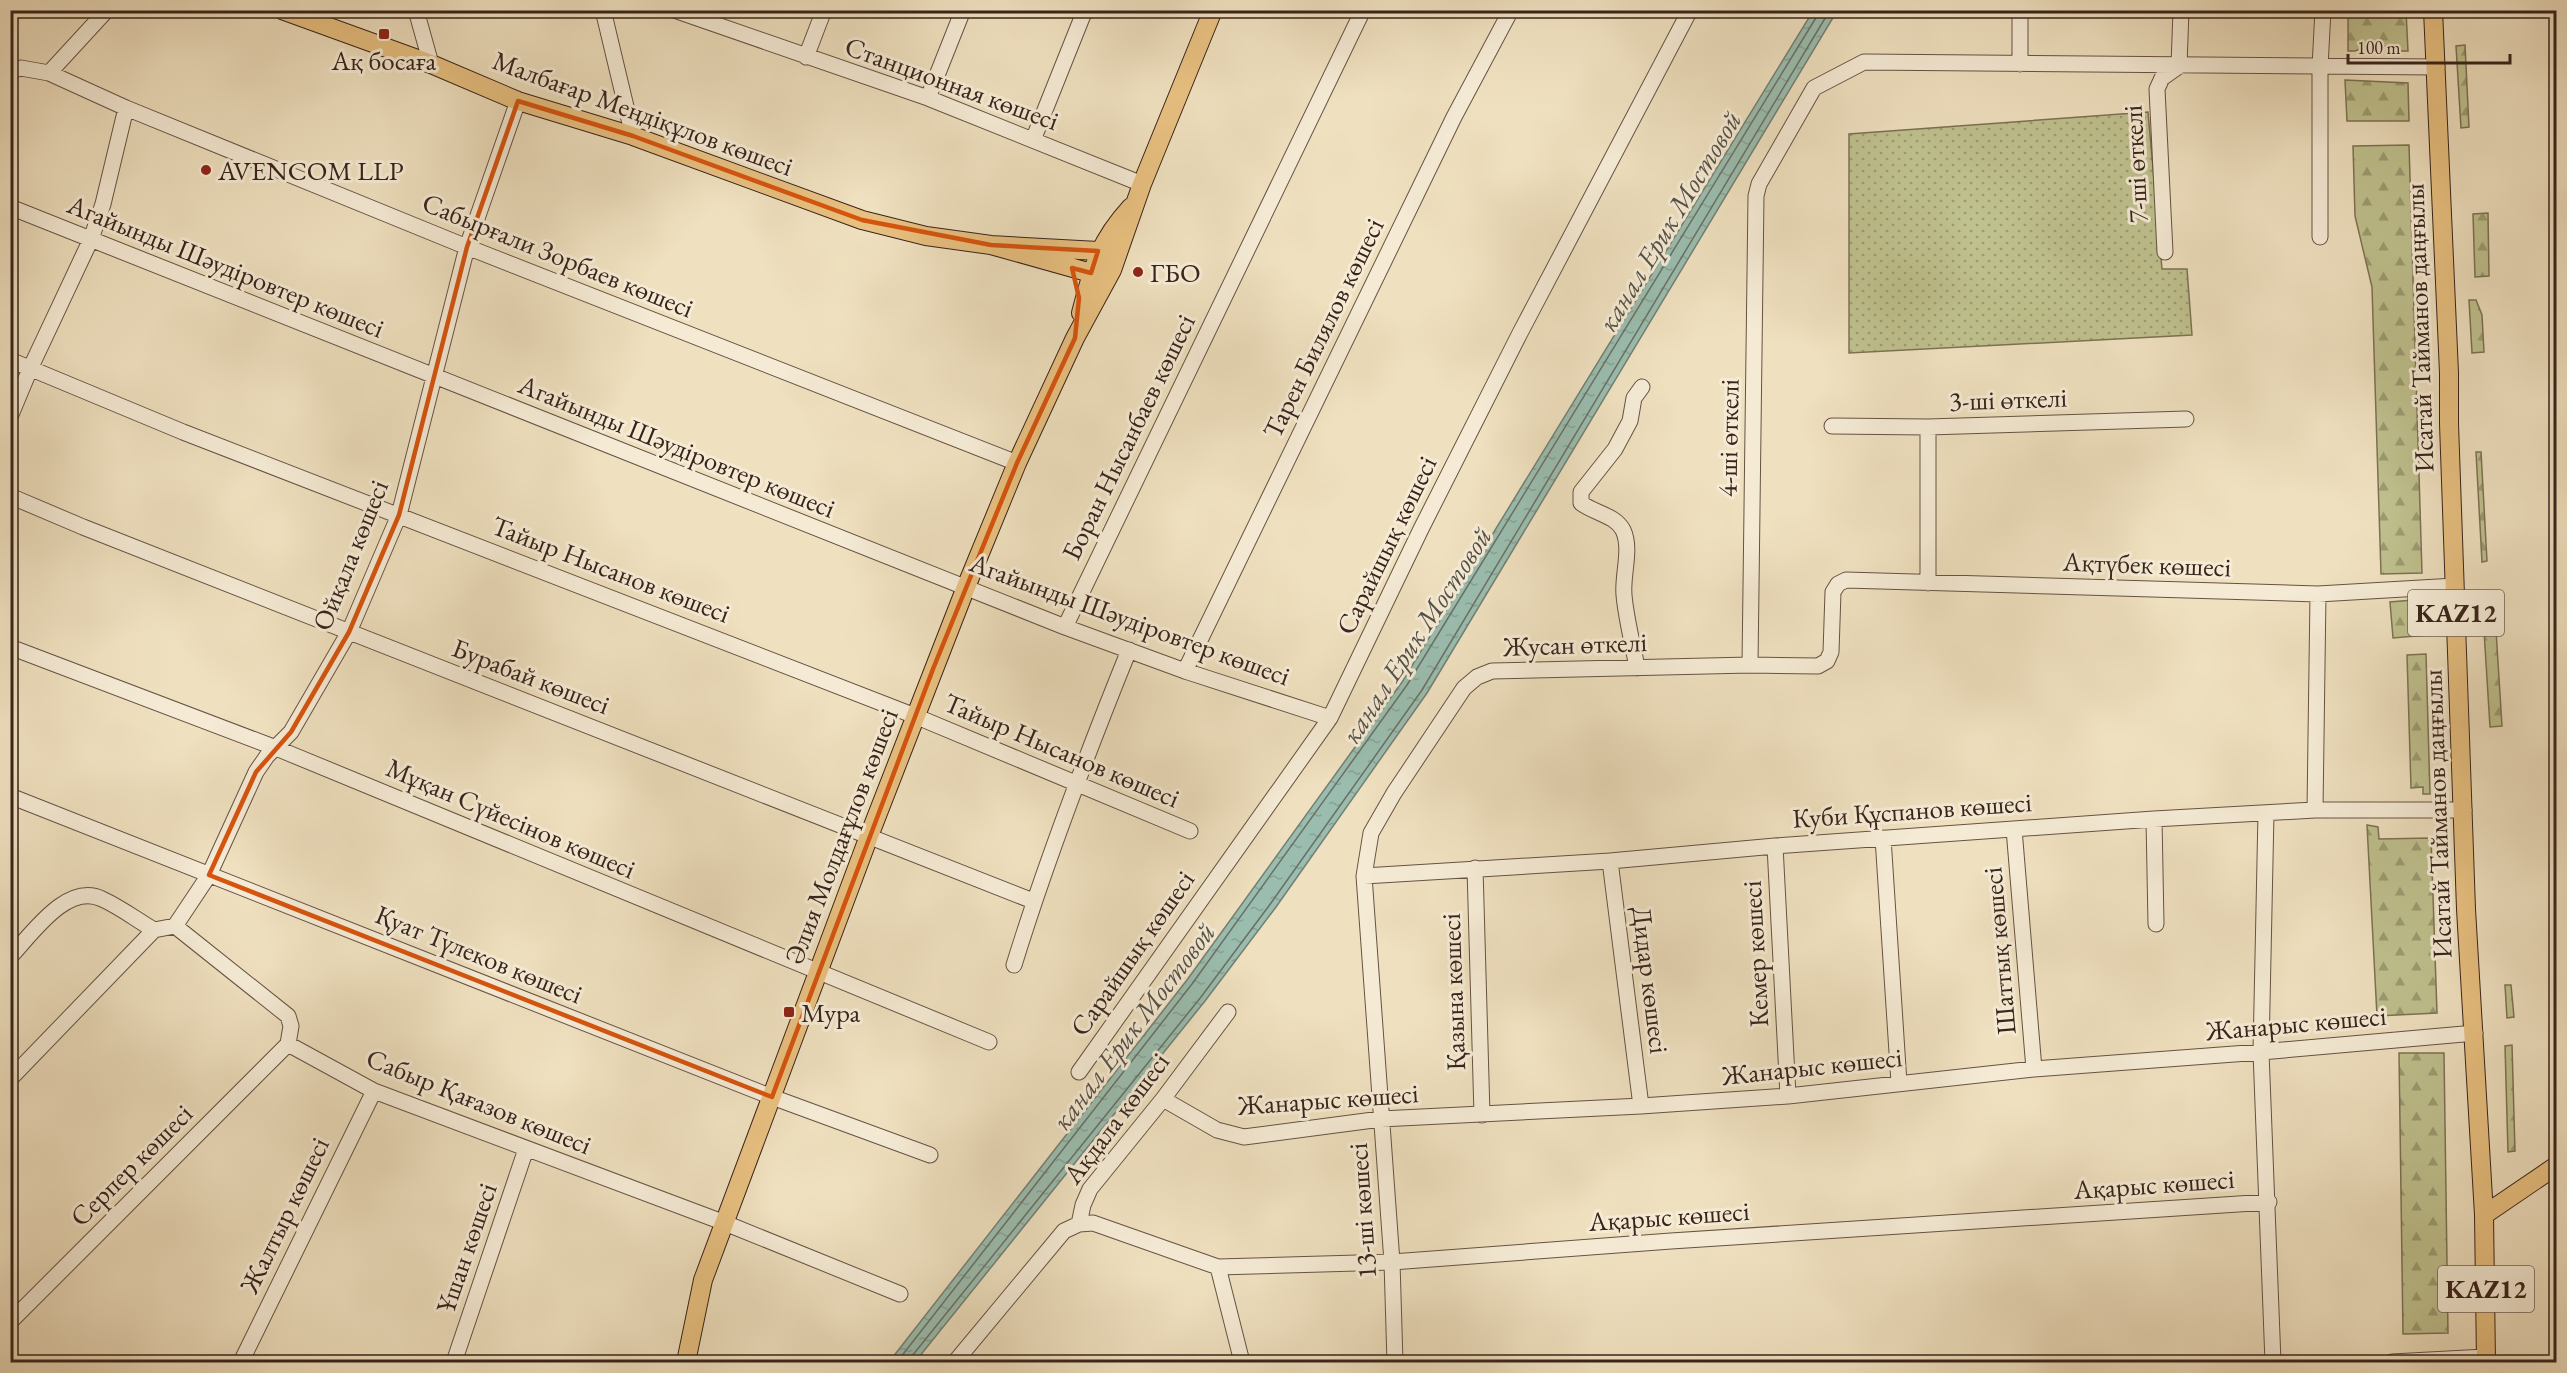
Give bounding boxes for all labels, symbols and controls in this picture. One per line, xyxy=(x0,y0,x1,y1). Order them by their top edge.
marker: Ақ босаға xyxy=(377,27,391,41)
scale bar xyxy=(2348,27,2510,65)
street label: Станционная көшесі xyxy=(840,28,1064,138)
text: 100 m xyxy=(2357,36,2401,59)
street label: Малбағар Меңдіқұлов көшесі xyxy=(488,42,798,184)
place label: Ақ босаға xyxy=(331,43,437,78)
water label: канал Ерик Мостовой xyxy=(1589,104,1749,338)
street label: 7-шi өткелi xyxy=(2114,104,2156,224)
place label: AVENCOM LLP xyxy=(217,153,404,188)
marker: AVENCOM LLP xyxy=(199,163,213,177)
street label: Исатай Тайманов даңғылы xyxy=(2396,183,2442,473)
street label: Сабырғали Зорбаев көшесі xyxy=(417,185,699,326)
street label: Агайынды Шәудіровтер көшесi xyxy=(62,186,390,346)
street label: Тарен Билялов көшесі xyxy=(1255,212,1392,444)
place label: ГБО xyxy=(1150,255,1201,290)
marker: ГБО xyxy=(1131,265,1145,279)
street label: Боран Нысанбаев көшесі xyxy=(1053,308,1203,566)
street label: Агайынды Шәудіровтер көшесi xyxy=(513,366,841,526)
street label: 4-шi өткелi xyxy=(1709,378,1747,497)
street label: 3-шi өткелi xyxy=(1948,379,2068,419)
street label: Сарайшық көшесі xyxy=(1328,450,1444,640)
street label: Ойқала көшесі xyxy=(304,474,396,636)
street label: Тайыр Нысанов көшесi xyxy=(487,507,735,631)
water label: канал Ерик Мостовой xyxy=(1333,520,1499,750)
street label: Агайынды Шәудіровтер көшесi xyxy=(964,544,1295,693)
street label: Ақтүбек көшесi xyxy=(2061,544,2232,584)
road number: KAZ12 xyxy=(2408,590,2504,636)
street label: Жусан өткелі xyxy=(1501,624,1648,664)
street label: Бурабай көшесi xyxy=(447,630,615,722)
street label: Исатай Тайманов даңғылы xyxy=(2414,669,2460,959)
street label: Тайыр Нысанов көшесi xyxy=(939,685,1185,816)
street label: Әлия Молдағұлов көшесі xyxy=(776,703,906,969)
street label: Мұқан Сүйесінов көшесі xyxy=(381,750,641,887)
street label: Куби Құспанов көшесi xyxy=(1791,784,2033,836)
street label: Сарайшық көшесі xyxy=(1062,863,1202,1043)
street label: Шаттық көшесі xyxy=(1974,865,2024,1036)
street label: Кемер көшесі xyxy=(1734,879,1776,1028)
street label: Қуат Түлеков көшесі xyxy=(370,897,588,1012)
street label: Дидар көшесі xyxy=(1625,904,1677,1056)
street label: Қазына көшесі xyxy=(1433,912,1473,1071)
water label: канал Ерик Мостовой xyxy=(1043,915,1223,1137)
place label: Мура xyxy=(801,995,861,1030)
street label: Жанарыс көшесі xyxy=(2203,998,2388,1048)
marker: Мура xyxy=(782,1005,796,1019)
street label: Жанарыс көшесі xyxy=(1719,1039,1904,1093)
street label: Сабыр Қағазов көшесі xyxy=(361,1040,597,1162)
street label: Ақдала көшесі xyxy=(1054,1045,1177,1192)
street label: Жанарыс көшесі xyxy=(1235,1075,1420,1123)
street label: Серпер көшесі xyxy=(62,1096,200,1234)
street label: Жалтыр көшесі xyxy=(231,1131,337,1300)
street label: 13-ші көшесi xyxy=(1340,1141,1384,1280)
street label: Ақарыс көшесi xyxy=(2071,1161,2236,1207)
street label: Ұшан көшесі xyxy=(427,1178,505,1318)
street label: Ақарыс көшесi xyxy=(1586,1193,1751,1239)
road number: KAZ12 xyxy=(2438,1266,2534,1312)

